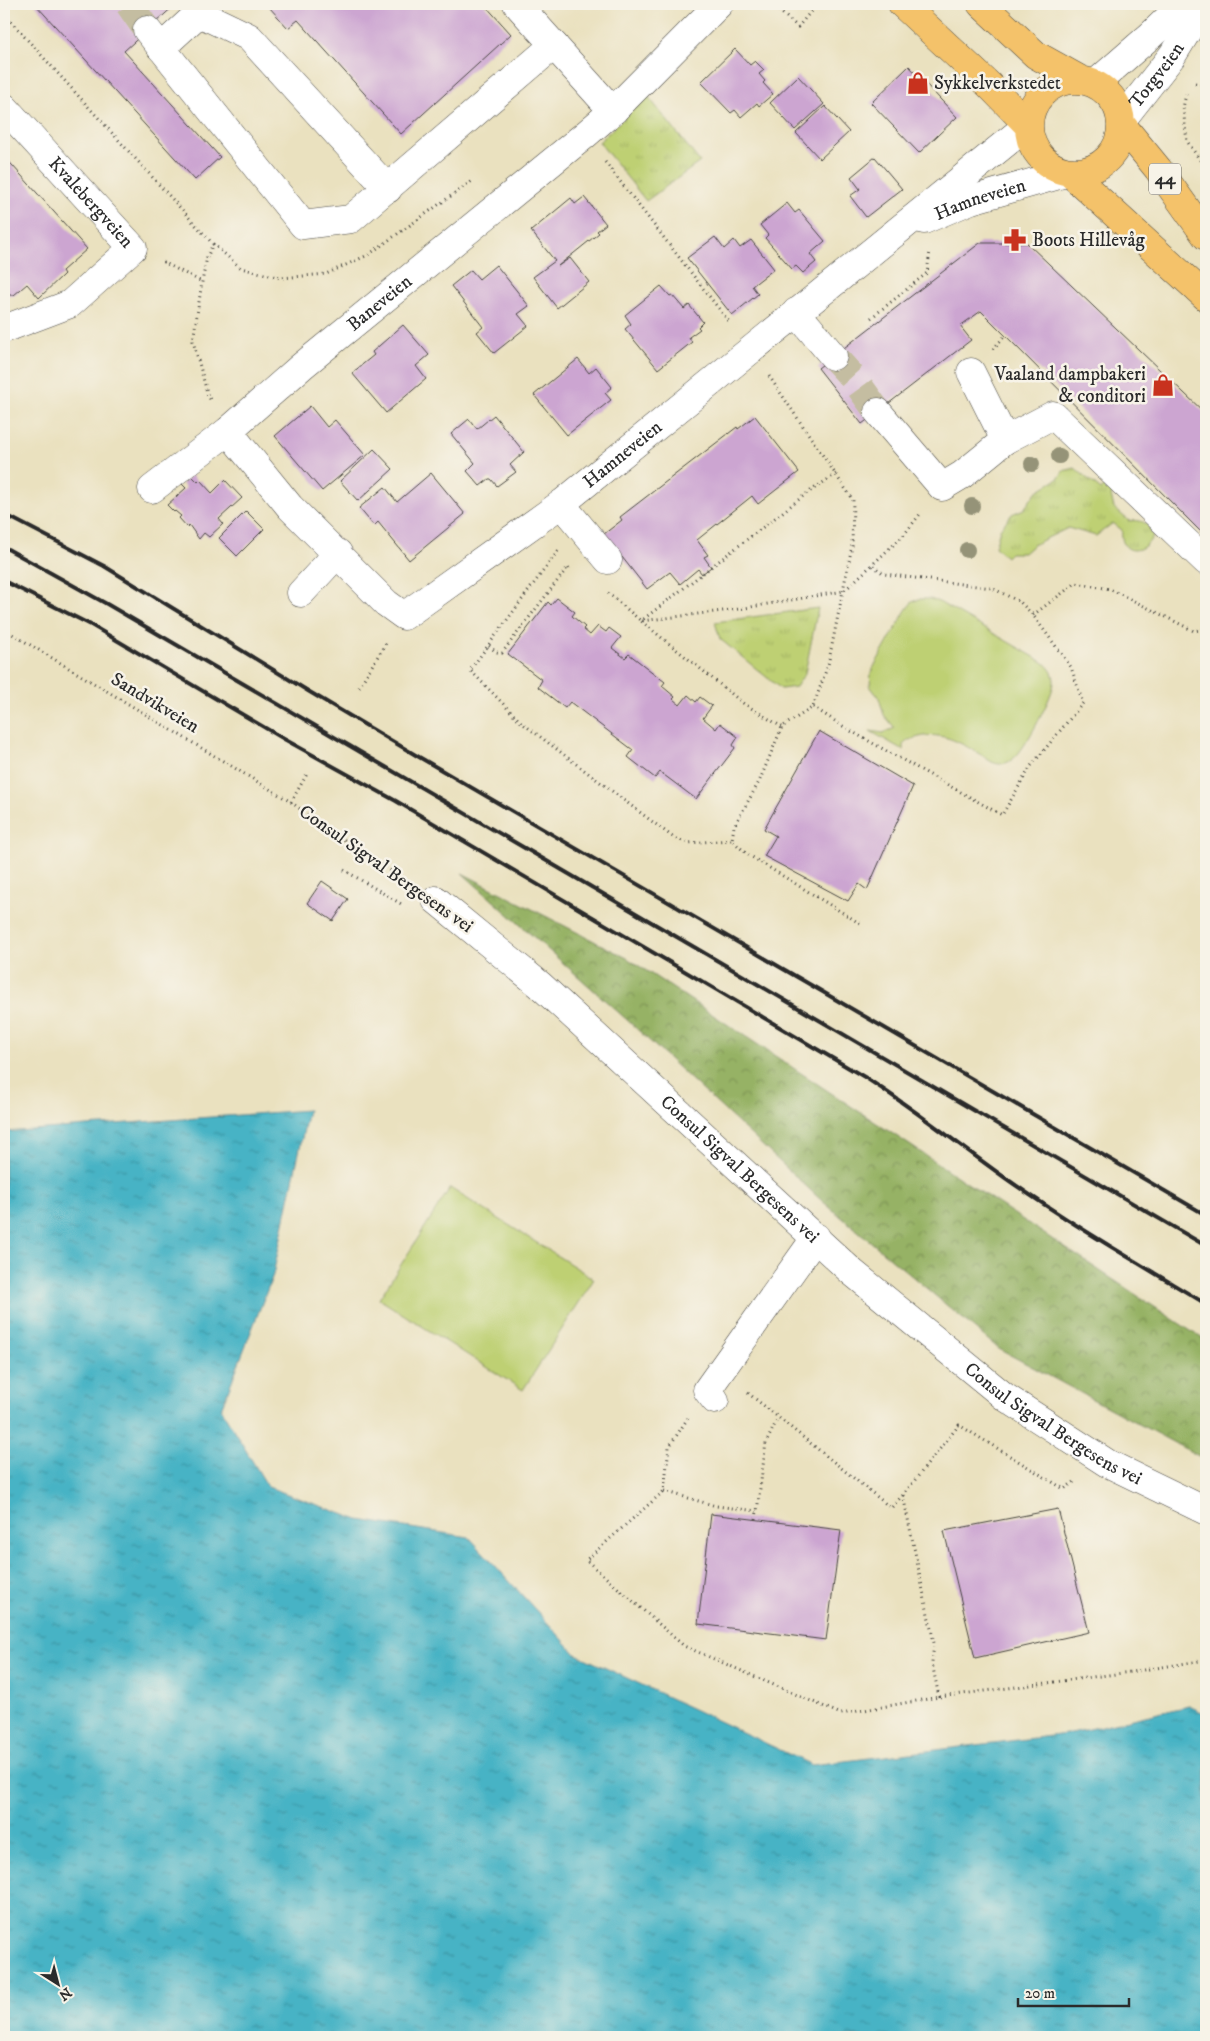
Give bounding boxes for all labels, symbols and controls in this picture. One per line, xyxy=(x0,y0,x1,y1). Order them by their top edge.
street label: Torgveien xyxy=(1124,38,1189,113)
shop icon: Sykkelverkstedet xyxy=(905,70,931,96)
place label: Sykkelverkstedet xyxy=(934,72,1061,95)
street label: Kvalebergveien xyxy=(44,152,139,253)
road number: 44 xyxy=(1149,163,1181,194)
street label: Hamneveien xyxy=(931,173,1028,226)
pharmacy icon: Boots Hillevåg xyxy=(1002,227,1028,253)
place label: Boots Hillevåg xyxy=(1032,229,1146,252)
street label: Baneveien xyxy=(342,270,416,336)
place label: Vaaland dampbakeri & conditori xyxy=(993,363,1146,408)
shop icon: Vaaland dampbakeri & conditori xyxy=(1150,372,1176,398)
street label: Hamneveien xyxy=(578,415,667,493)
street label: Sandvikveien xyxy=(107,668,203,738)
street label: Consul Sigval Bergesens vei xyxy=(294,800,478,938)
street label: Consul Sigval Bergesens vei xyxy=(656,1090,824,1248)
street label: Consul Sigval Bergesens vei xyxy=(960,1357,1146,1490)
north arrow xyxy=(32,1958,82,2008)
scale bar xyxy=(1018,1976,1129,2008)
text: N xyxy=(55,1983,75,2005)
text: 20 m xyxy=(1025,1984,1055,2003)

